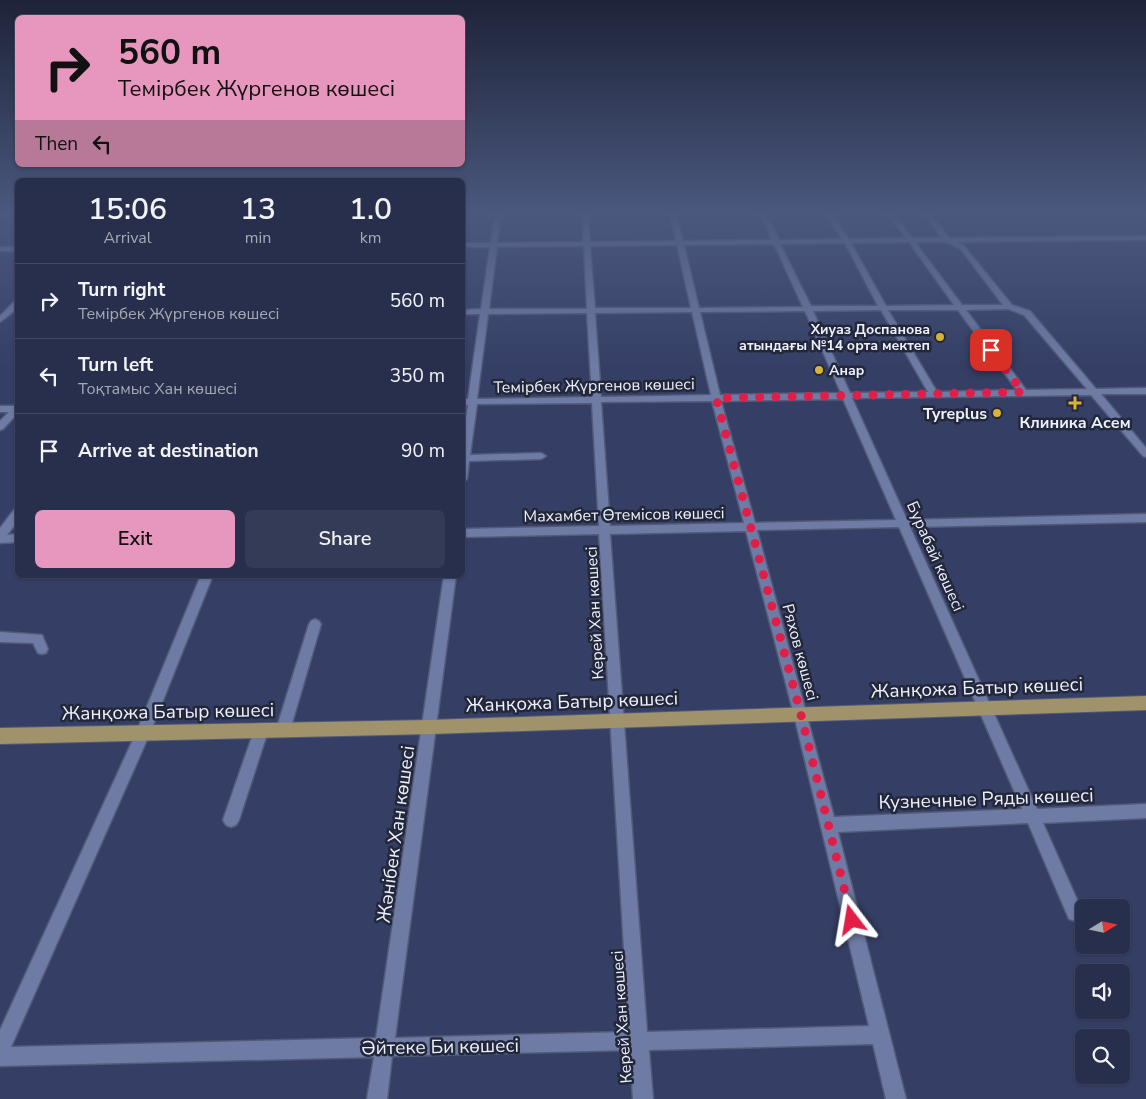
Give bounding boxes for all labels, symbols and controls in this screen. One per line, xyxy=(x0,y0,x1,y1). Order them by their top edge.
text: 560 m xyxy=(118,29,221,76)
icon: right xyxy=(35,35,100,100)
text: Темірбек Жүргенов көшесі xyxy=(118,74,395,104)
icon: left xyxy=(88,130,116,158)
text: Then xyxy=(35,131,78,157)
text: 15:06 xyxy=(88,189,167,230)
text: 13 xyxy=(240,189,276,230)
text: 1.0 xyxy=(349,189,392,230)
text: Arrival xyxy=(103,227,152,249)
text: min xyxy=(245,227,271,249)
text: km xyxy=(360,227,381,249)
text: Turn right xyxy=(78,277,165,303)
icon: right xyxy=(35,287,63,315)
text: 560 m xyxy=(390,288,445,314)
text: Темірбек Жүргенов көшесі xyxy=(78,303,279,325)
place label: Хиуаз Доспанова атындағы №14 орта мектеп xyxy=(739,320,930,355)
pin xyxy=(970,329,1012,371)
marker: Хиуаз Доспанова атындағы №14 орта мектеп xyxy=(934,331,946,343)
icon: arrive xyxy=(977,336,1005,364)
text: Turn left xyxy=(78,352,153,378)
place label: Анар xyxy=(829,361,864,380)
icon: left xyxy=(35,362,63,390)
text: 350 m xyxy=(390,363,445,389)
marker: Анар xyxy=(813,364,825,376)
street label: Темірбек Жүргенов көшесі xyxy=(493,373,695,399)
text: Тоқтамыс Хан көшесі xyxy=(78,378,237,400)
marker: Клиника Асем xyxy=(1068,396,1082,410)
place label: Tyreplus xyxy=(923,403,987,425)
marker: Tyreplus xyxy=(991,407,1003,419)
place label: Клиника Асем xyxy=(1019,412,1131,434)
icon: arrive xyxy=(35,437,63,465)
text: Arrive at destination xyxy=(78,438,259,464)
text: 90 m xyxy=(401,438,445,464)
street label: Бурабай көшесі xyxy=(901,498,969,615)
street label: Махамбет Өтемісов көшесі xyxy=(523,502,725,528)
button: Exit xyxy=(35,510,235,568)
button: Share xyxy=(245,510,445,568)
street label: Керей Хан көшесі xyxy=(581,546,609,680)
street label: Ряхов көшесі xyxy=(777,601,824,703)
street label: Жанқожа Батыр көшесі xyxy=(870,671,1084,705)
street label: Жанқожа Батыр көшесі xyxy=(465,685,679,719)
street label: Жанқожа Батыр көшесі xyxy=(62,697,274,727)
street label: Жәнібек Хан көшесі xyxy=(371,744,421,924)
street label: Кузнечные Ряды көшесі xyxy=(878,782,1094,816)
position arrow xyxy=(825,893,877,945)
north arrow xyxy=(1075,899,1130,954)
map controls xyxy=(1075,899,1130,1084)
street label: Керей Хан көшесі xyxy=(606,950,638,1084)
button: sound xyxy=(1075,964,1130,1019)
button: search xyxy=(1075,1029,1130,1084)
street label: Әйтеке Би көшесі xyxy=(361,1033,519,1061)

